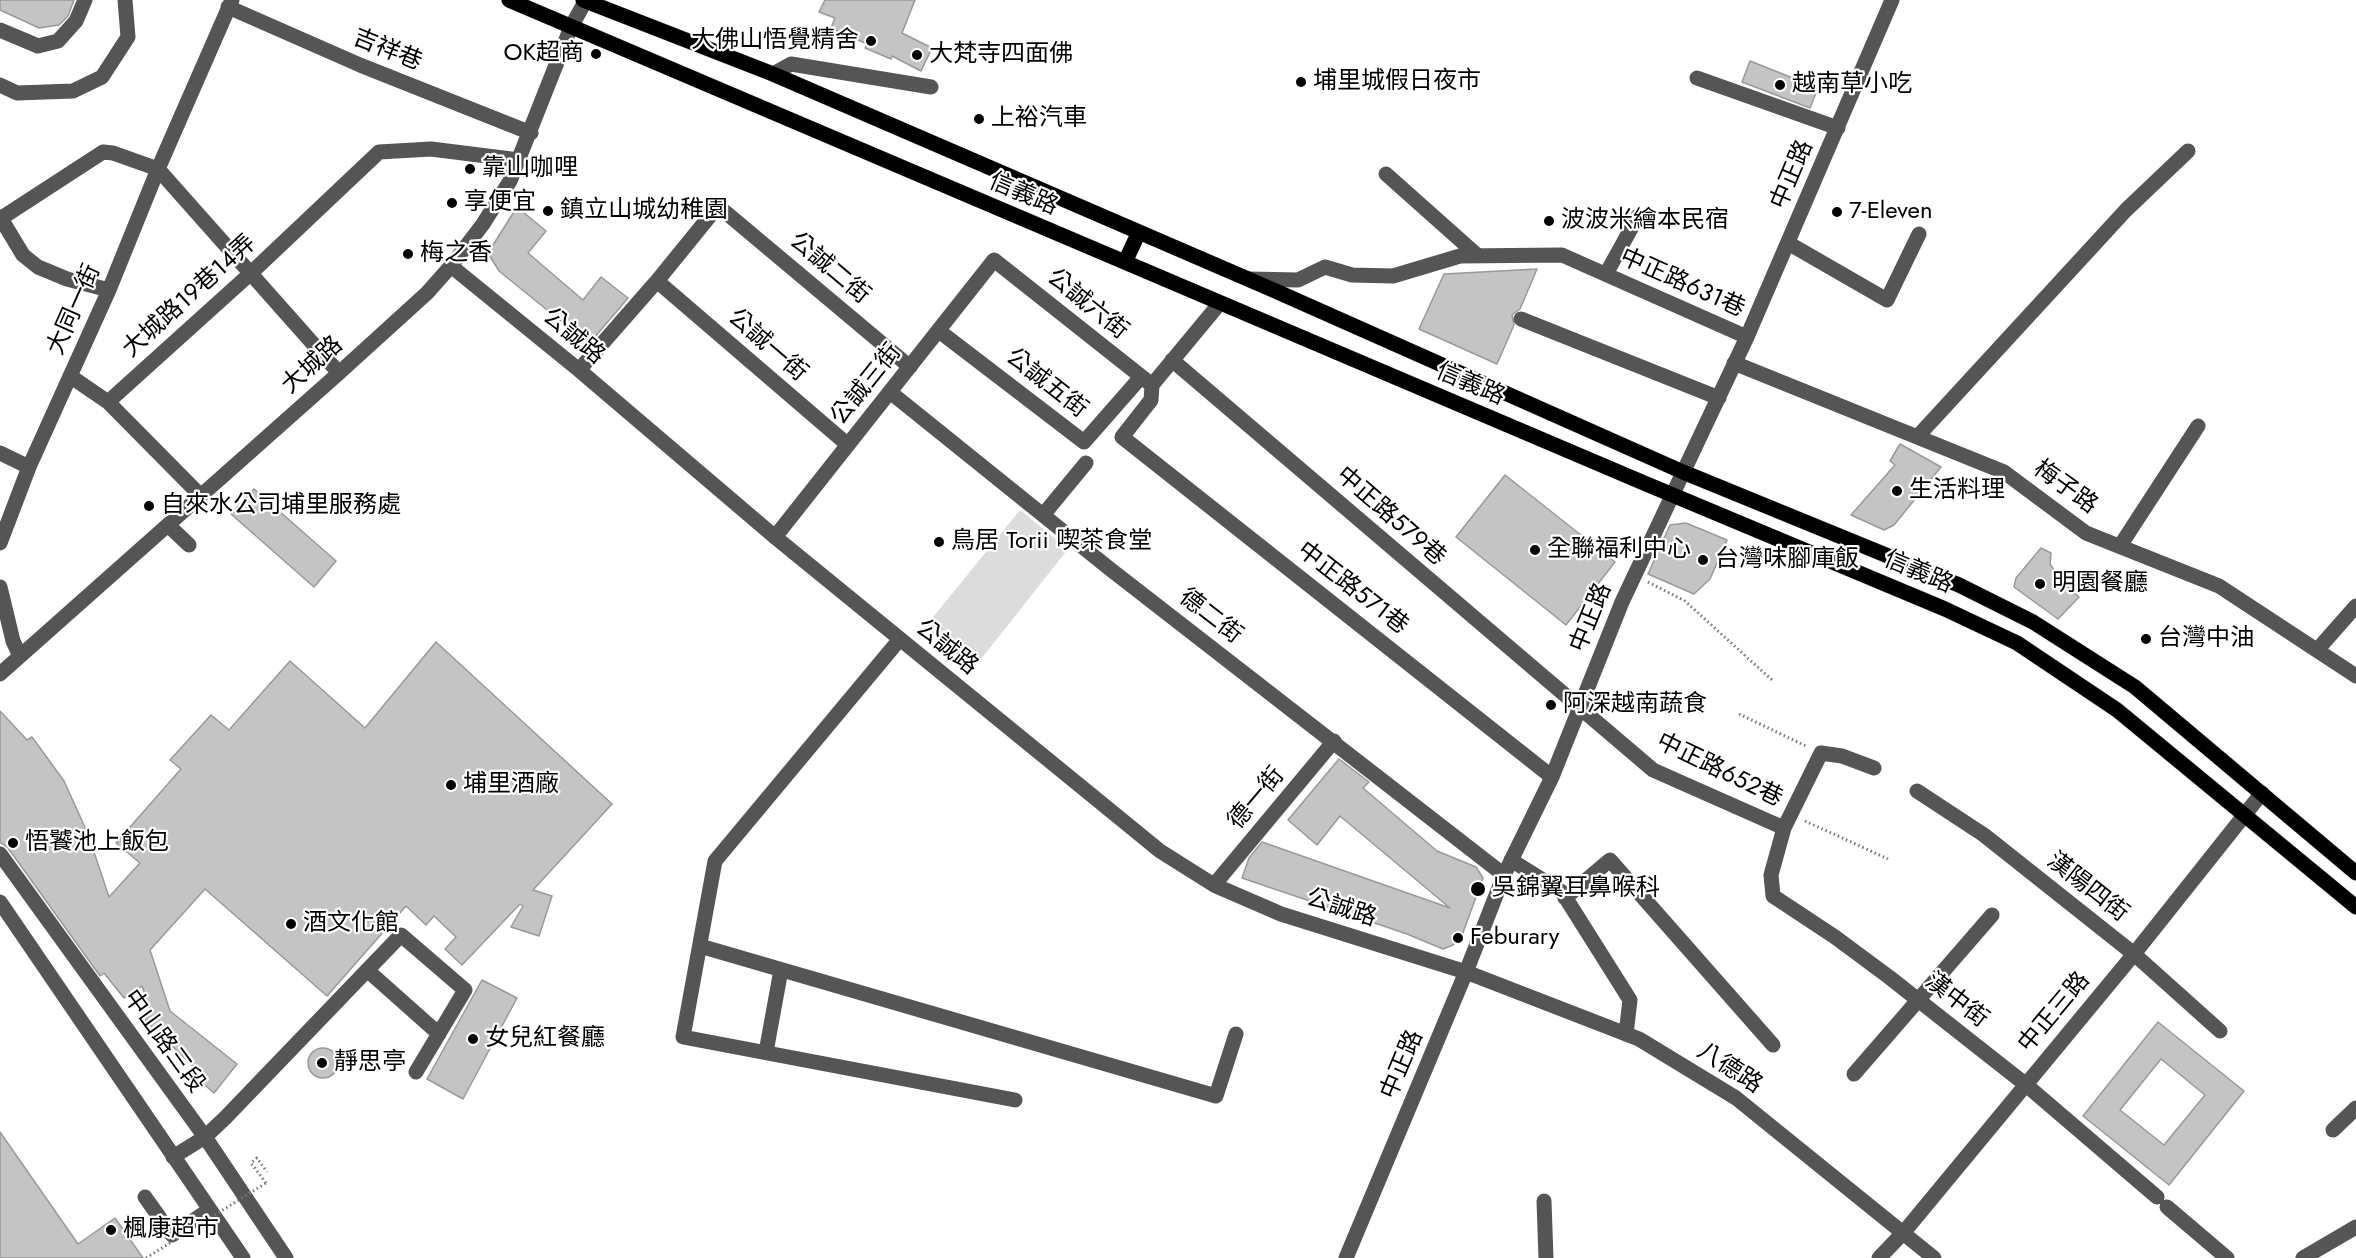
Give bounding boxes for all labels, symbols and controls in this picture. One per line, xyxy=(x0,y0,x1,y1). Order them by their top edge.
street label: 吉祥巷 xyxy=(348,24,426,78)
place label: 大佛山悟覺精舍 xyxy=(691,27,859,55)
marker: 大佛山悟覺精舍 xyxy=(864,34,878,48)
place label: OK超商 xyxy=(503,40,584,68)
place label: 大梵寺四面佛 xyxy=(929,41,1073,69)
marker: OK超商 xyxy=(589,47,603,61)
marker: 大梵寺四面佛 xyxy=(910,48,924,62)
place label: 埔里城假日夜市 xyxy=(1313,68,1481,96)
place label: 越南草小吃 xyxy=(1792,71,1912,99)
marker: 埔里城假日夜市 xyxy=(1294,75,1308,89)
marker: 越南草小吃 xyxy=(1773,78,1787,92)
place label: 上裕汽車 xyxy=(991,105,1087,133)
marker: 上裕汽車 xyxy=(972,112,986,126)
street label: 中正路 xyxy=(1766,136,1820,214)
place label: 靠山咖哩 xyxy=(482,155,578,183)
marker: 靠山咖哩 xyxy=(463,162,477,176)
street label: 信義路 xyxy=(984,168,1062,222)
place label: 享便宜 xyxy=(464,189,536,217)
marker: 享便宜 xyxy=(445,196,459,210)
place label: 鎮立山城幼稚園 xyxy=(560,197,728,225)
place label: 7-Eleven xyxy=(1849,198,1933,226)
marker: 鎮立山城幼稚園 xyxy=(541,204,555,218)
marker: 7-Eleven xyxy=(1830,205,1844,219)
place label: 波波米繪本民宿 xyxy=(1561,207,1729,235)
marker: 波波米繪本民宿 xyxy=(1542,214,1556,228)
street label: 公誠二街 xyxy=(783,227,875,311)
street label: 大城路19巷14弄 xyxy=(117,230,263,364)
place label: 梅之香 xyxy=(420,240,492,268)
street label: 中正路631巷 xyxy=(1615,244,1749,324)
marker: 梅之香 xyxy=(401,247,415,261)
street label: 大同一街 xyxy=(42,260,108,360)
street label: 公誠六街 xyxy=(1041,264,1133,346)
street label: 公誠路 xyxy=(536,303,610,371)
street label: 公誠一街 xyxy=(721,304,813,388)
street label: 大城路 xyxy=(277,331,349,401)
street label: 公誠三街 xyxy=(826,339,908,431)
street label: 公誠五街 xyxy=(999,343,1093,425)
street label: 信義路 xyxy=(1431,358,1509,412)
street label: 梅子路 xyxy=(2027,455,2103,521)
street label: 中正路579巷 xyxy=(1329,462,1451,572)
place label: 生活料理 xyxy=(1909,477,2005,505)
marker: 生活料理 xyxy=(1890,484,1904,498)
place label: 自來水公司埔里服務處 xyxy=(161,492,401,520)
marker: 自來水公司埔里服務處 xyxy=(142,499,156,513)
place label: 鳥居 Torii 喫茶食堂 xyxy=(951,528,1152,556)
marker: 鳥居 Torii 喫茶食堂 xyxy=(932,535,946,549)
place label: 全聯福利中心 xyxy=(1547,536,1691,564)
street label: 中正路571巷 xyxy=(1291,537,1413,641)
marker: 全聯福利中心 xyxy=(1528,543,1542,557)
place label: 台灣味腳庫飯 xyxy=(1715,546,1859,574)
street label: 信義路 xyxy=(1879,546,1957,600)
marker: 台灣味腳庫飯 xyxy=(1696,553,1710,567)
place label: 明園餐廳 xyxy=(2052,570,2148,598)
marker: 明園餐廳 xyxy=(2033,577,2047,591)
street label: 中正路 xyxy=(1565,579,1619,657)
street label: 德二街 xyxy=(1173,583,1247,651)
street label: 公誠路 xyxy=(909,614,983,682)
place label: 台灣中油 xyxy=(2158,625,2254,653)
marker: 台灣中油 xyxy=(2139,632,2153,646)
place label: 阿深越南蔬食 xyxy=(1563,691,1707,719)
marker: 阿深越南蔬食 xyxy=(1544,698,1558,712)
street label: 中正路652巷 xyxy=(1651,728,1787,814)
street label: 德一街 xyxy=(1223,762,1291,836)
place label: 埔里酒廠 xyxy=(463,771,559,799)
marker: 埔里酒廠 xyxy=(444,778,458,792)
place label: 悟饕池上飯包 xyxy=(25,829,169,857)
marker: 悟饕池上飯包 xyxy=(6,836,20,850)
street label: 漢陽四街 xyxy=(2040,847,2134,929)
place label: 吳錦翼耳鼻喉科 xyxy=(1492,875,1660,903)
marker: 吳錦翼耳鼻喉科 xyxy=(1469,880,1487,898)
street label: 公誠路 xyxy=(1302,884,1380,934)
place label: 酒文化館 xyxy=(303,910,399,938)
marker: 酒文化館 xyxy=(284,917,298,931)
place label: Feburary xyxy=(1470,924,1559,952)
marker: Feburary xyxy=(1451,931,1465,945)
street label: 漢中街 xyxy=(1919,967,1993,1035)
street label: 中正三路 xyxy=(2013,967,2097,1059)
street label: 中山路三段 xyxy=(116,985,210,1099)
place label: 女兒紅餐廳 xyxy=(485,1025,605,1053)
street label: 中正路 xyxy=(1376,1026,1430,1104)
marker: 女兒紅餐廳 xyxy=(466,1032,480,1046)
street label: 八德路 xyxy=(1691,1037,1767,1101)
place label: 靜思亭 xyxy=(334,1049,406,1077)
marker: 靜思亭 xyxy=(315,1056,329,1070)
place label: 楓康超市 xyxy=(123,1216,219,1244)
marker: 楓康超市 xyxy=(104,1223,118,1237)

